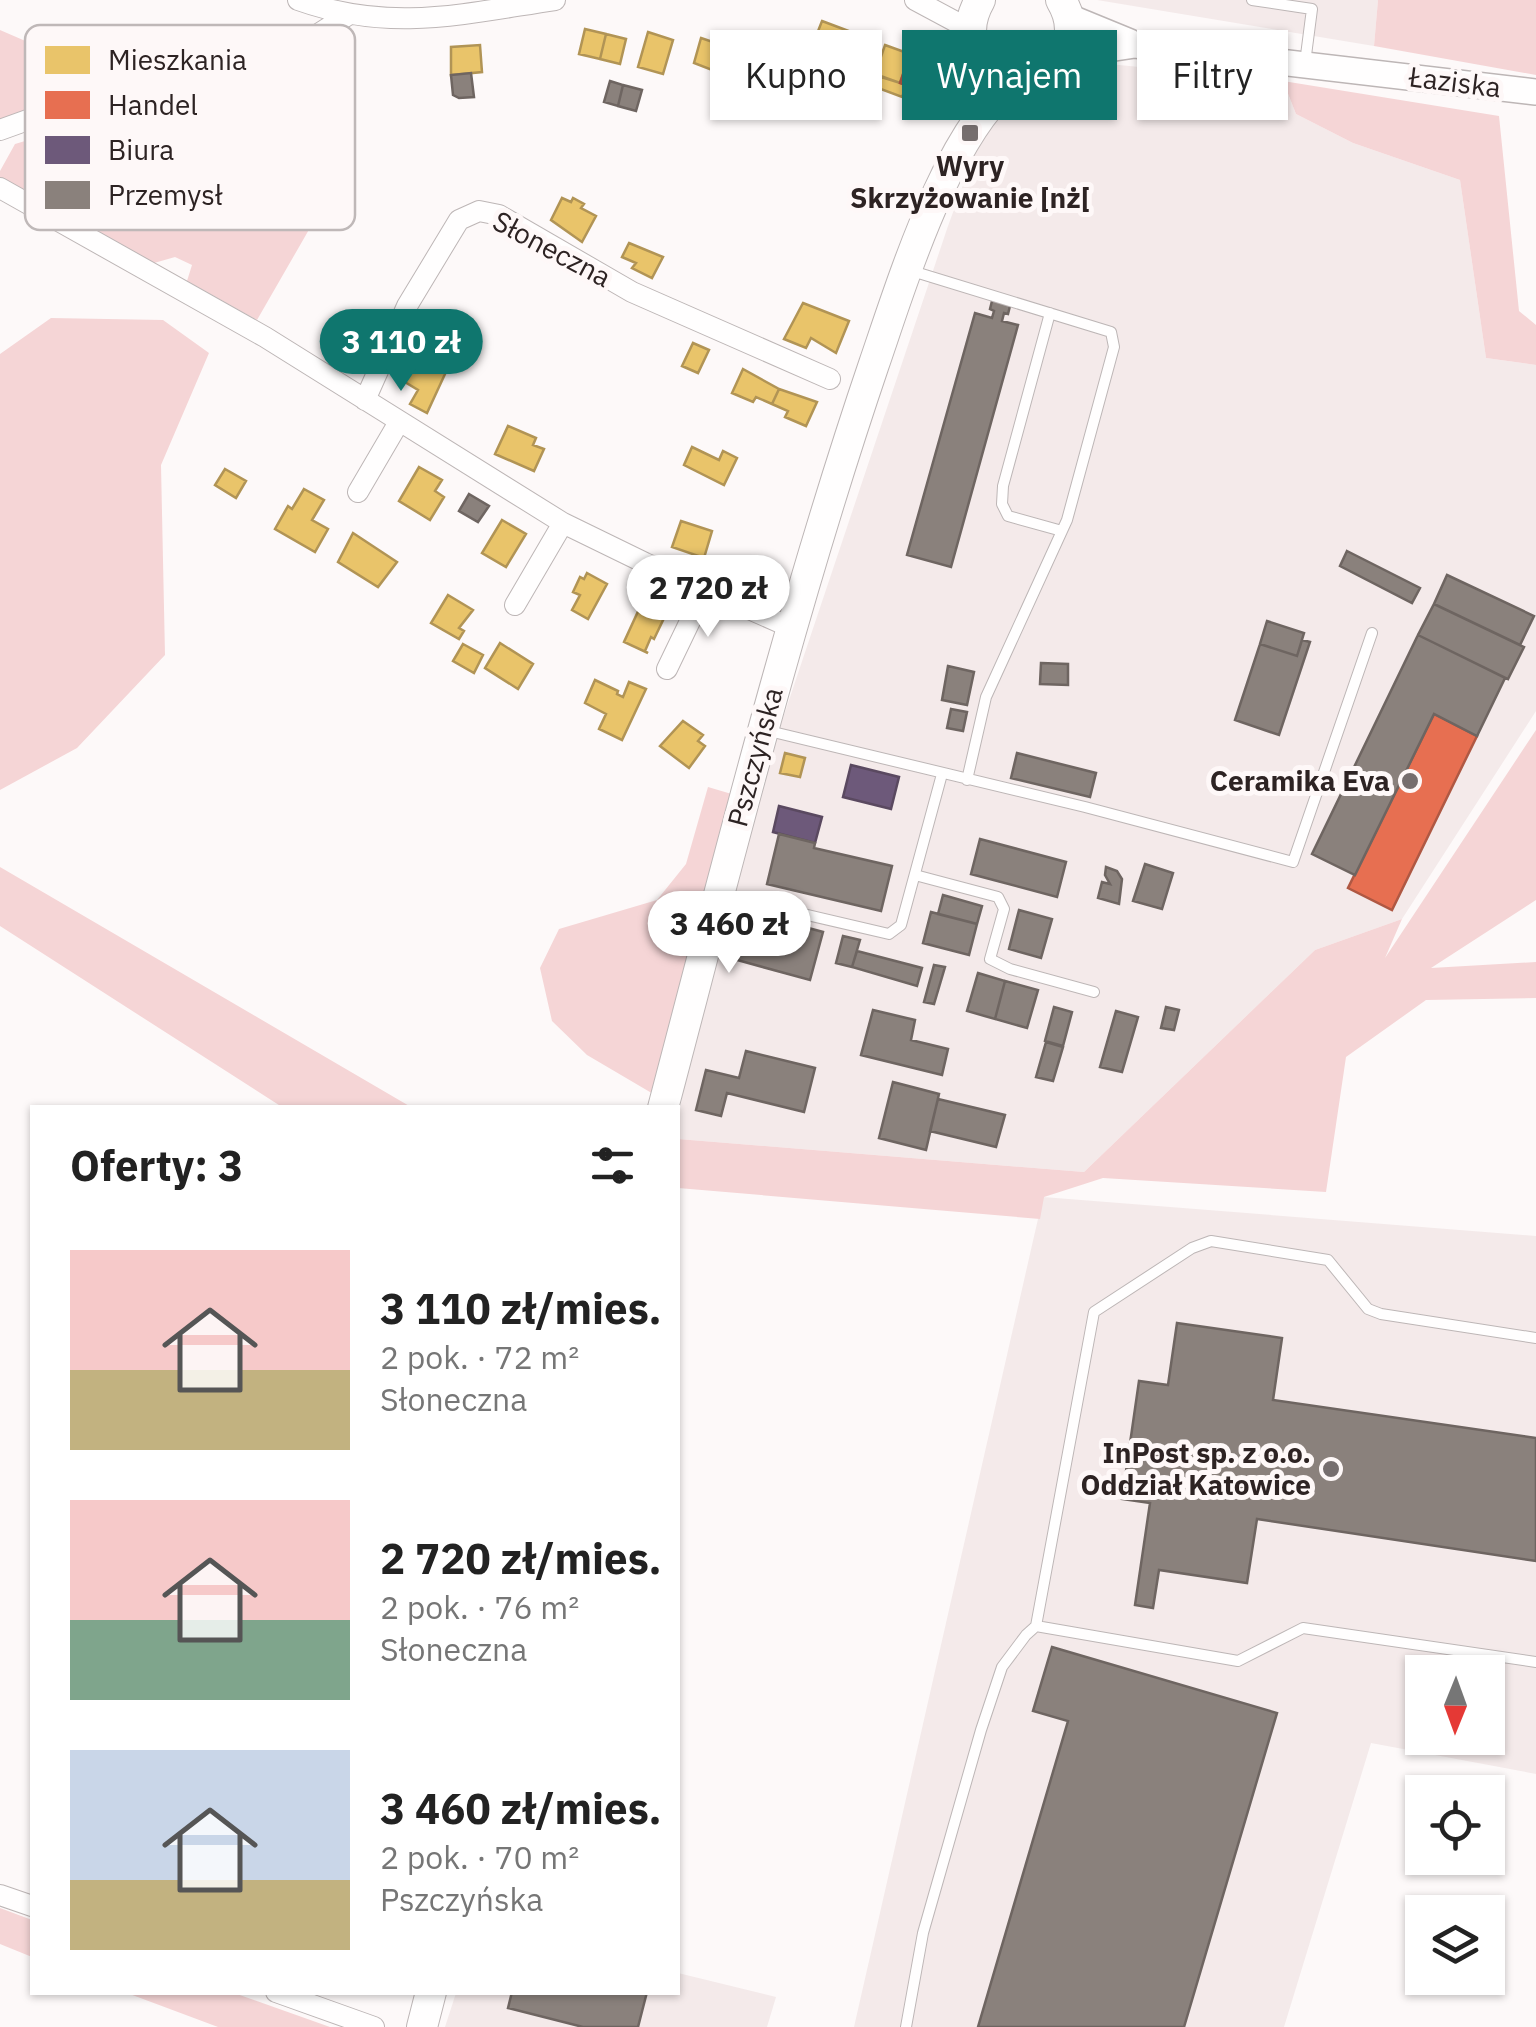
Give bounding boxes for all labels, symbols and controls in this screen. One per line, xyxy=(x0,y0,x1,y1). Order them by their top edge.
legend xyxy=(25,25,355,230)
chip: Kupno xyxy=(710,30,882,120)
chip: Wynajem xyxy=(902,30,1117,120)
chip: Filtry xyxy=(1137,30,1288,120)
text: Mieszkania xyxy=(108,41,247,78)
street label: Łaziska xyxy=(1406,57,1503,105)
text: Handel xyxy=(108,86,198,123)
marker: Wyry Skrzyżowanie [nż[ xyxy=(959,122,981,144)
text: Biura xyxy=(108,131,174,168)
place label: Wyry Skrzyżowanie [nż[ xyxy=(850,147,1090,216)
text: Przemysł xyxy=(108,176,223,213)
street label: Słoneczna xyxy=(487,202,618,295)
pin: 3 110 zł xyxy=(298,309,504,394)
text: 3 110 zł xyxy=(342,320,460,362)
pin: 2 720 zł xyxy=(605,555,811,640)
text: 2 720 zł xyxy=(649,566,767,608)
street label: Pszczyńska xyxy=(718,683,791,831)
place label: Ceramika Eva xyxy=(1210,762,1390,799)
marker: Ceramika Eva xyxy=(1399,770,1421,792)
pin: 3 460 zł xyxy=(626,891,832,976)
text: 3 460 zł xyxy=(670,902,788,944)
text: Oferty: 3 xyxy=(70,1138,243,1193)
icon: filters xyxy=(585,1138,640,1193)
text: 3 110 zł/mies. xyxy=(380,1281,661,1336)
icon: home xyxy=(150,1290,270,1410)
text: 2 pok. · 72 m² xyxy=(380,1336,579,1378)
text: Słoneczna xyxy=(380,1378,527,1420)
place label: InPost sp. z o.o. Oddział Katowice xyxy=(1080,1434,1311,1503)
marker: InPost sp. z o.o. Oddział Katowice xyxy=(1320,1458,1342,1480)
text: 2 720 zł/mies. xyxy=(380,1531,661,1586)
icon: home xyxy=(150,1540,270,1660)
text: 2 pok. · 76 m² xyxy=(380,1586,579,1628)
text: Słoneczna xyxy=(380,1628,527,1670)
north arrow xyxy=(1405,1655,1505,1755)
map controls xyxy=(1405,1655,1505,1995)
button: locate xyxy=(1405,1775,1505,1875)
text: 3 460 zł/mies. xyxy=(380,1781,661,1836)
icon: home xyxy=(150,1790,270,1910)
text: 2 pok. · 70 m² xyxy=(380,1836,579,1878)
text: Pszczyńska xyxy=(380,1878,543,1920)
button: layers xyxy=(1405,1895,1505,1995)

